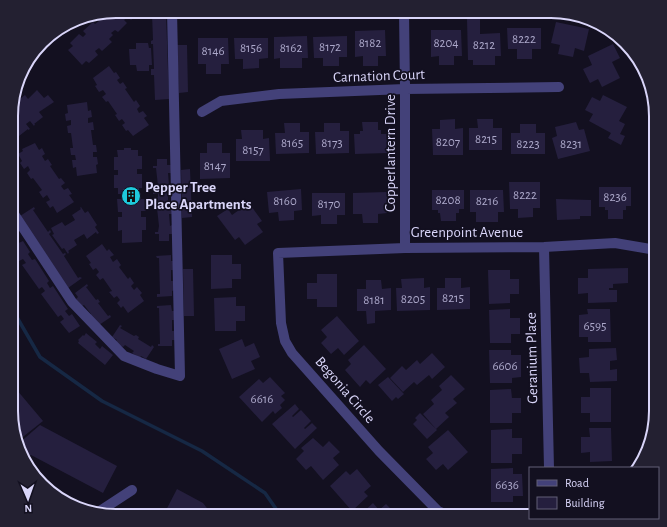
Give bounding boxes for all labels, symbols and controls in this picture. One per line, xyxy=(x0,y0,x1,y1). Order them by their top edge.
house number: 8222 xyxy=(512,33,536,46)
house number: 8182 xyxy=(359,37,381,50)
house number: 8204 xyxy=(433,37,459,50)
house number: 8212 xyxy=(473,39,495,52)
house number: 8172 xyxy=(319,41,341,54)
house number: 8156 xyxy=(240,42,262,55)
house number: 8162 xyxy=(280,42,302,55)
house number: 8146 xyxy=(202,45,225,58)
street label: Carnation Court xyxy=(333,67,425,85)
street label: Copperlantern Drive xyxy=(383,94,398,212)
house number: 8215 xyxy=(475,133,497,146)
house number: 8207 xyxy=(436,136,461,149)
house number: 8165 xyxy=(281,137,303,150)
house number: 8173 xyxy=(321,137,343,150)
house number: 8223 xyxy=(516,138,540,151)
house number: 8231 xyxy=(560,138,582,151)
house number: 8157 xyxy=(242,144,264,157)
house number: 8147 xyxy=(204,160,227,173)
place label: Pepper Tree Place Apartments xyxy=(145,180,252,212)
building icon: Pepper Tree Place Apartments xyxy=(120,185,142,207)
house number: 8222 xyxy=(513,189,537,202)
house number: 8236 xyxy=(603,191,627,204)
house number: 8208 xyxy=(435,194,461,207)
house number: 8160 xyxy=(273,195,297,208)
house number: 8216 xyxy=(476,195,498,208)
house number: 8170 xyxy=(318,198,341,211)
street label: Greenpoint Avenue xyxy=(411,225,523,240)
house number: 8215 xyxy=(442,292,464,305)
house number: 8205 xyxy=(401,293,425,306)
house number: 8181 xyxy=(363,294,385,307)
street label: Geranium Place xyxy=(524,312,540,404)
house number: 6595 xyxy=(583,320,607,333)
street label: Begonia Circle xyxy=(312,354,378,426)
house number: 6606 xyxy=(492,360,518,373)
house number: 6616 xyxy=(251,393,273,406)
legend xyxy=(529,467,659,519)
text: Road xyxy=(565,477,589,489)
north arrow xyxy=(8,479,48,519)
house number: 6636 xyxy=(495,479,519,492)
text: Building xyxy=(565,497,605,509)
text: N xyxy=(24,503,32,514)

